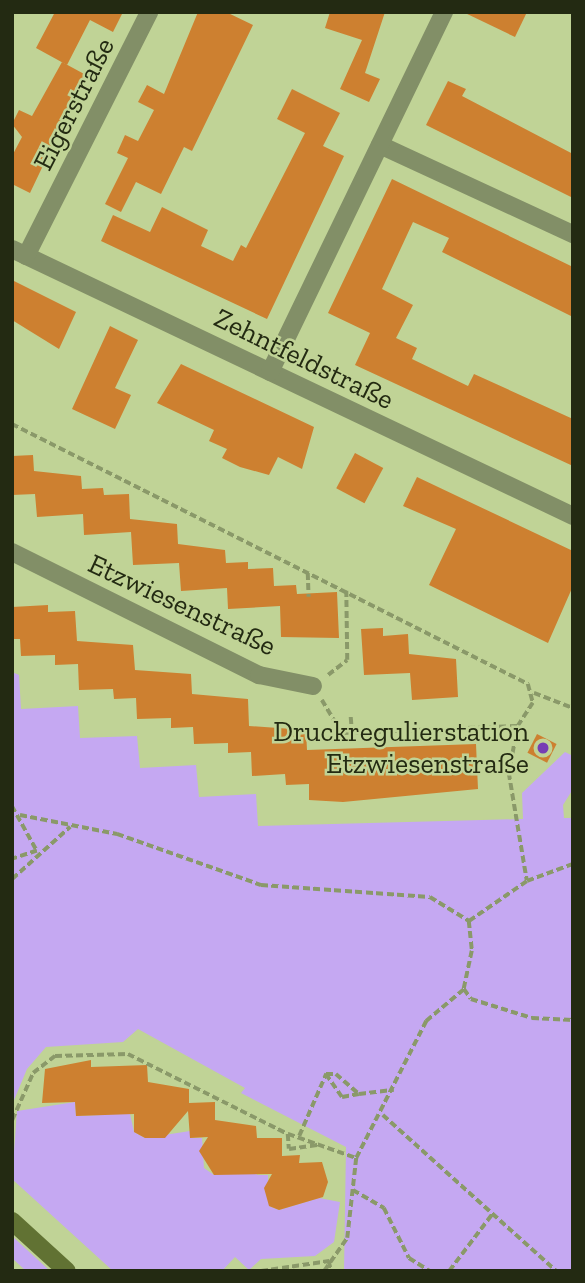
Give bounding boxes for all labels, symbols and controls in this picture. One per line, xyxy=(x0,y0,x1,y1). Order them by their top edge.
street label: Eigerstraße xyxy=(26,32,122,176)
street label: Zehntfeldstraße xyxy=(209,301,399,417)
street label: Etzwiesenstraße xyxy=(83,547,281,663)
place label: Druckregulierstation Etzwiesenstraße xyxy=(273,715,529,781)
marker: Druckregulierstation Etzwiesenstraße xyxy=(535,740,551,756)

